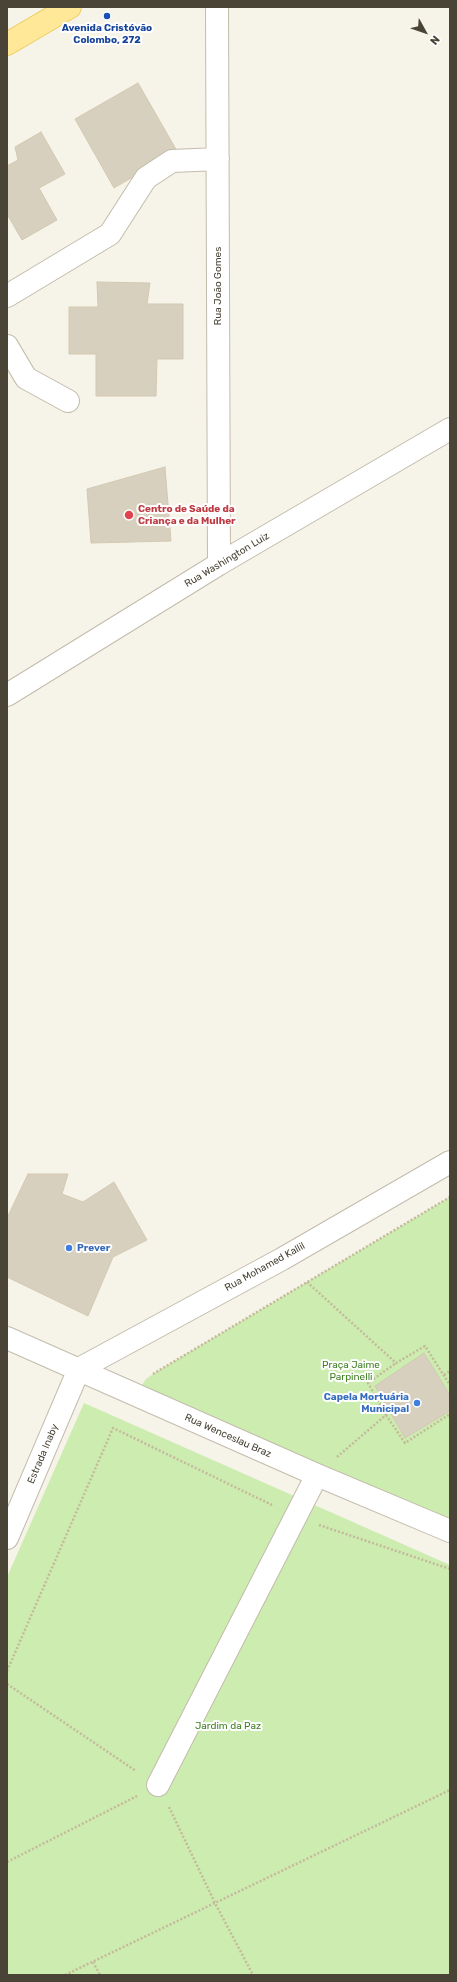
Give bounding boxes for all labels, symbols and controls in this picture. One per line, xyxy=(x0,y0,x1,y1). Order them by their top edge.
marker: Avenida Cristóvão Colombo, 272 xyxy=(102,11,112,21)
north arrow xyxy=(405,12,445,52)
place label: Avenida Cristóvão Colombo, 272 xyxy=(62,22,152,46)
text: N xyxy=(427,33,442,47)
street label: Rua João Gomes xyxy=(212,247,224,325)
place label: Centro de Saúde da Criança e da Mulher xyxy=(138,503,236,526)
marker: Centro de Saúde da Criança e da Mulher xyxy=(123,509,135,521)
street label: Rua Washington Luiz xyxy=(182,530,272,590)
street label: Rua Mohamed Kallil xyxy=(223,1240,307,1294)
place label: Prever xyxy=(77,1242,110,1254)
marker: Prever xyxy=(64,1243,74,1253)
park label: Praça Jaime Parpinelli xyxy=(322,1359,380,1382)
place label: Capela Mortuária Municipal xyxy=(324,1391,409,1414)
marker: Capela Mortuária Municipal xyxy=(412,1398,422,1408)
street label: Rua Wenceslau Braz xyxy=(183,1411,273,1461)
street label: Estrada Inaby xyxy=(25,1422,61,1486)
park label: Jardim da Paz xyxy=(195,1720,261,1732)

